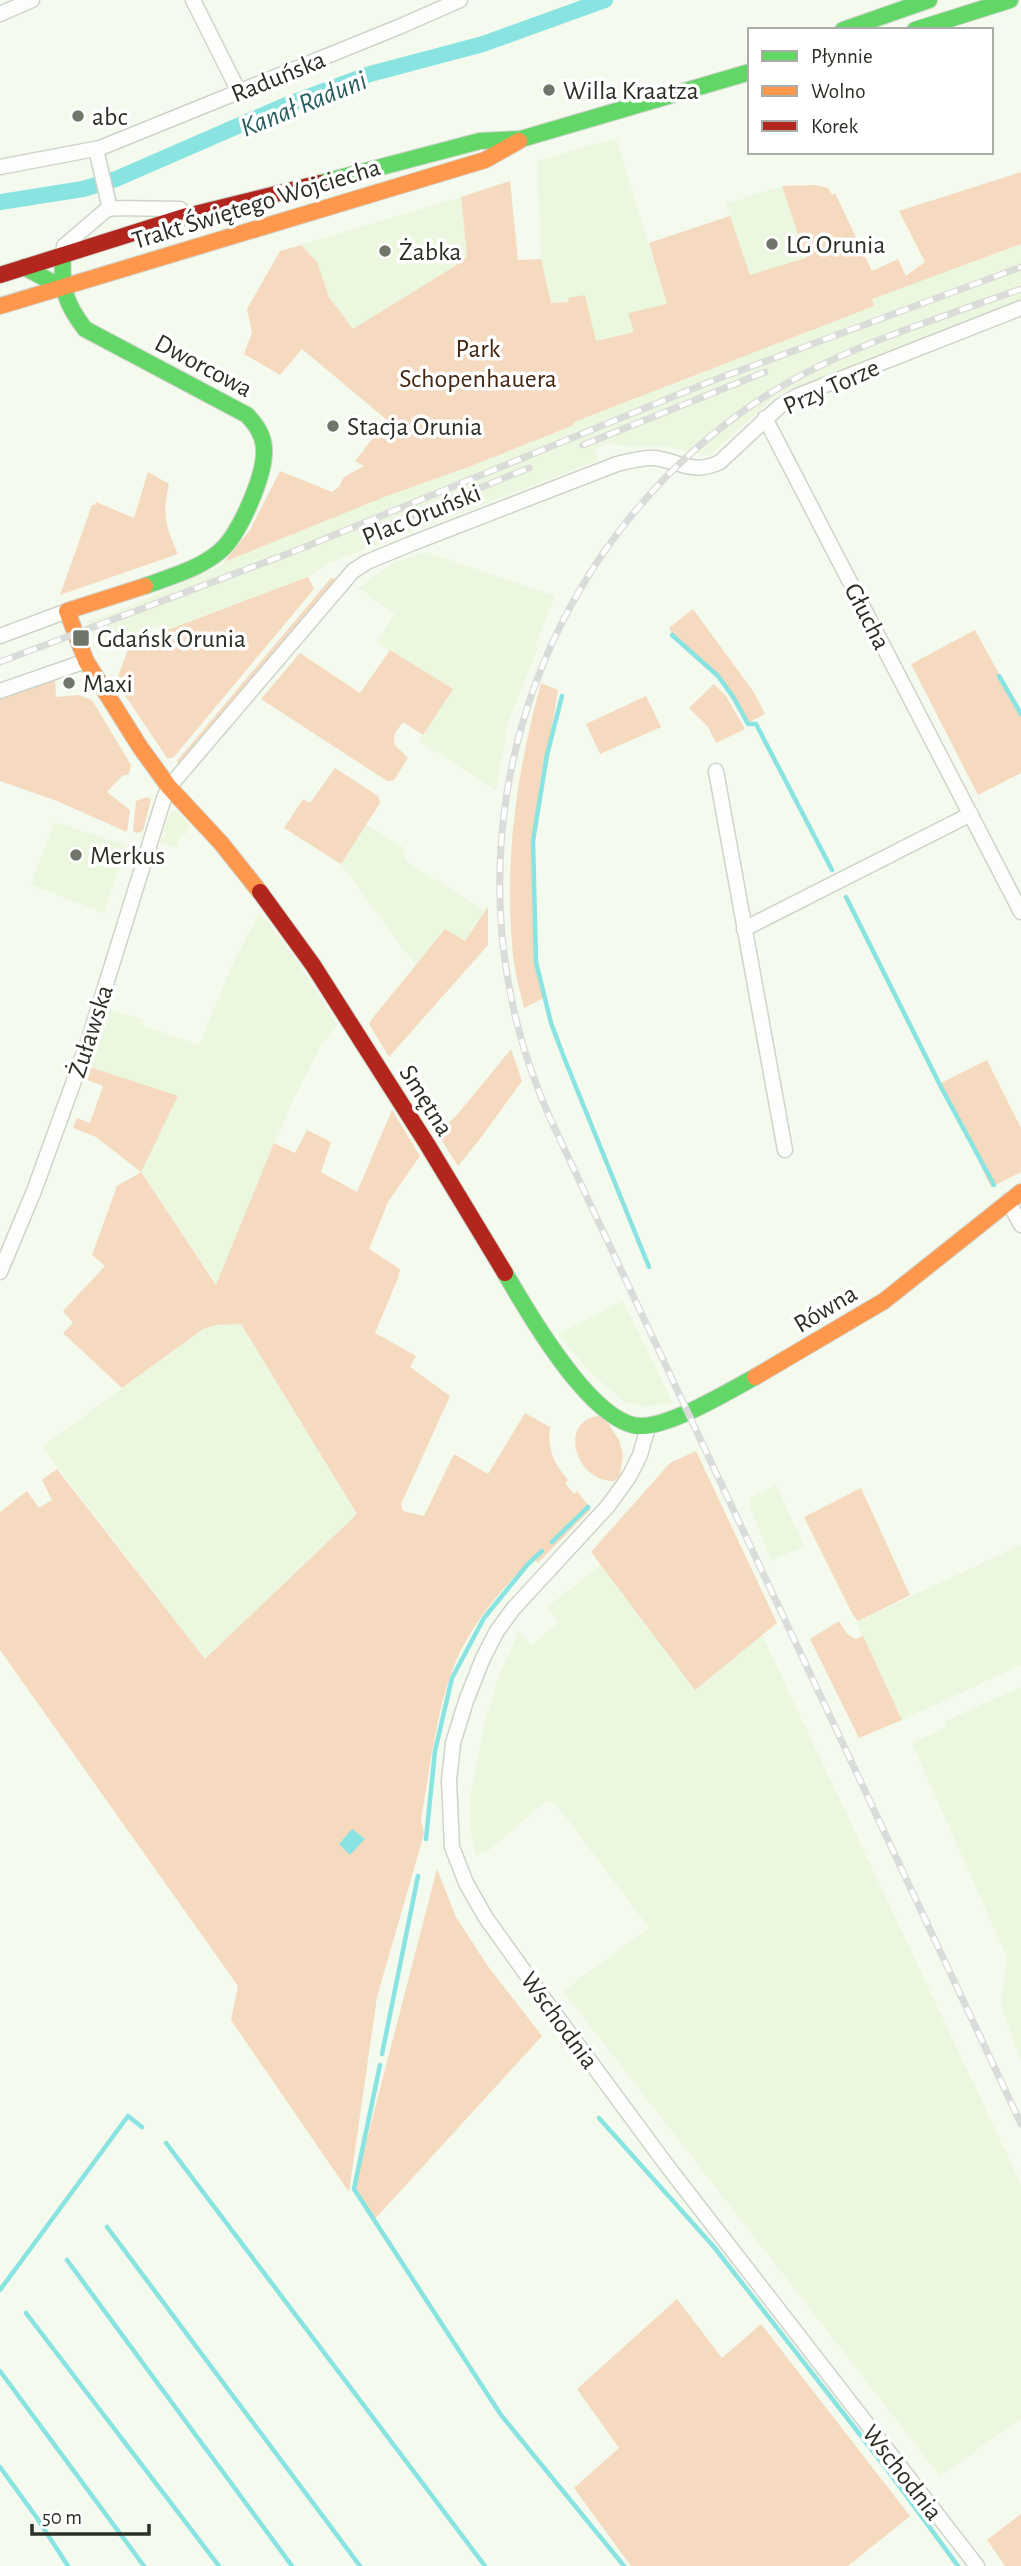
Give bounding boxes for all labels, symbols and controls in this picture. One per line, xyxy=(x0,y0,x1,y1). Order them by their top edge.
legend xyxy=(748,28,993,154)
street label: Raduńska xyxy=(228,46,329,107)
text: Płynnie xyxy=(811,46,873,67)
water label: Kanał Raduni xyxy=(237,67,371,143)
place label: Willa Kraatza xyxy=(563,78,699,104)
text: Wolno xyxy=(811,81,865,102)
marker: Willa Kraatza xyxy=(541,82,557,98)
place label: abc xyxy=(92,104,127,130)
marker: abc xyxy=(70,108,86,124)
text: Korek xyxy=(811,116,859,137)
street label: Trakt Świętego Wojciecha xyxy=(128,151,384,254)
place label: LG Orunia xyxy=(786,232,885,258)
marker: LG Orunia xyxy=(764,236,780,252)
place label: Żabka xyxy=(399,238,461,265)
marker: Żabka xyxy=(377,243,393,259)
street label: Dworcowa xyxy=(150,329,257,402)
park label: Park Schopenhauera xyxy=(399,336,557,392)
street label: Przy Torze xyxy=(780,354,883,420)
place label: Stacja Orunia xyxy=(347,414,482,440)
marker: Stacja Orunia xyxy=(325,418,341,434)
street label: Plac Oruński xyxy=(358,479,484,550)
street label: Głucha xyxy=(839,579,895,654)
place label: Gdańsk Orunia xyxy=(97,626,246,652)
marker: Gdańsk Orunia xyxy=(71,628,91,648)
place label: Maxi xyxy=(83,671,133,697)
marker: Maxi xyxy=(61,675,77,691)
place label: Merkus xyxy=(90,843,165,869)
marker: Merkus xyxy=(68,847,84,863)
street label: Żuławska xyxy=(63,982,118,1081)
street label: Smętna xyxy=(394,1060,458,1141)
street label: Równa xyxy=(789,1280,862,1338)
street label: Wschodnia xyxy=(515,1967,603,2074)
street label: Wschodnia xyxy=(857,2420,947,2525)
scale bar xyxy=(32,2492,149,2536)
text: 50 m xyxy=(42,2507,82,2528)

